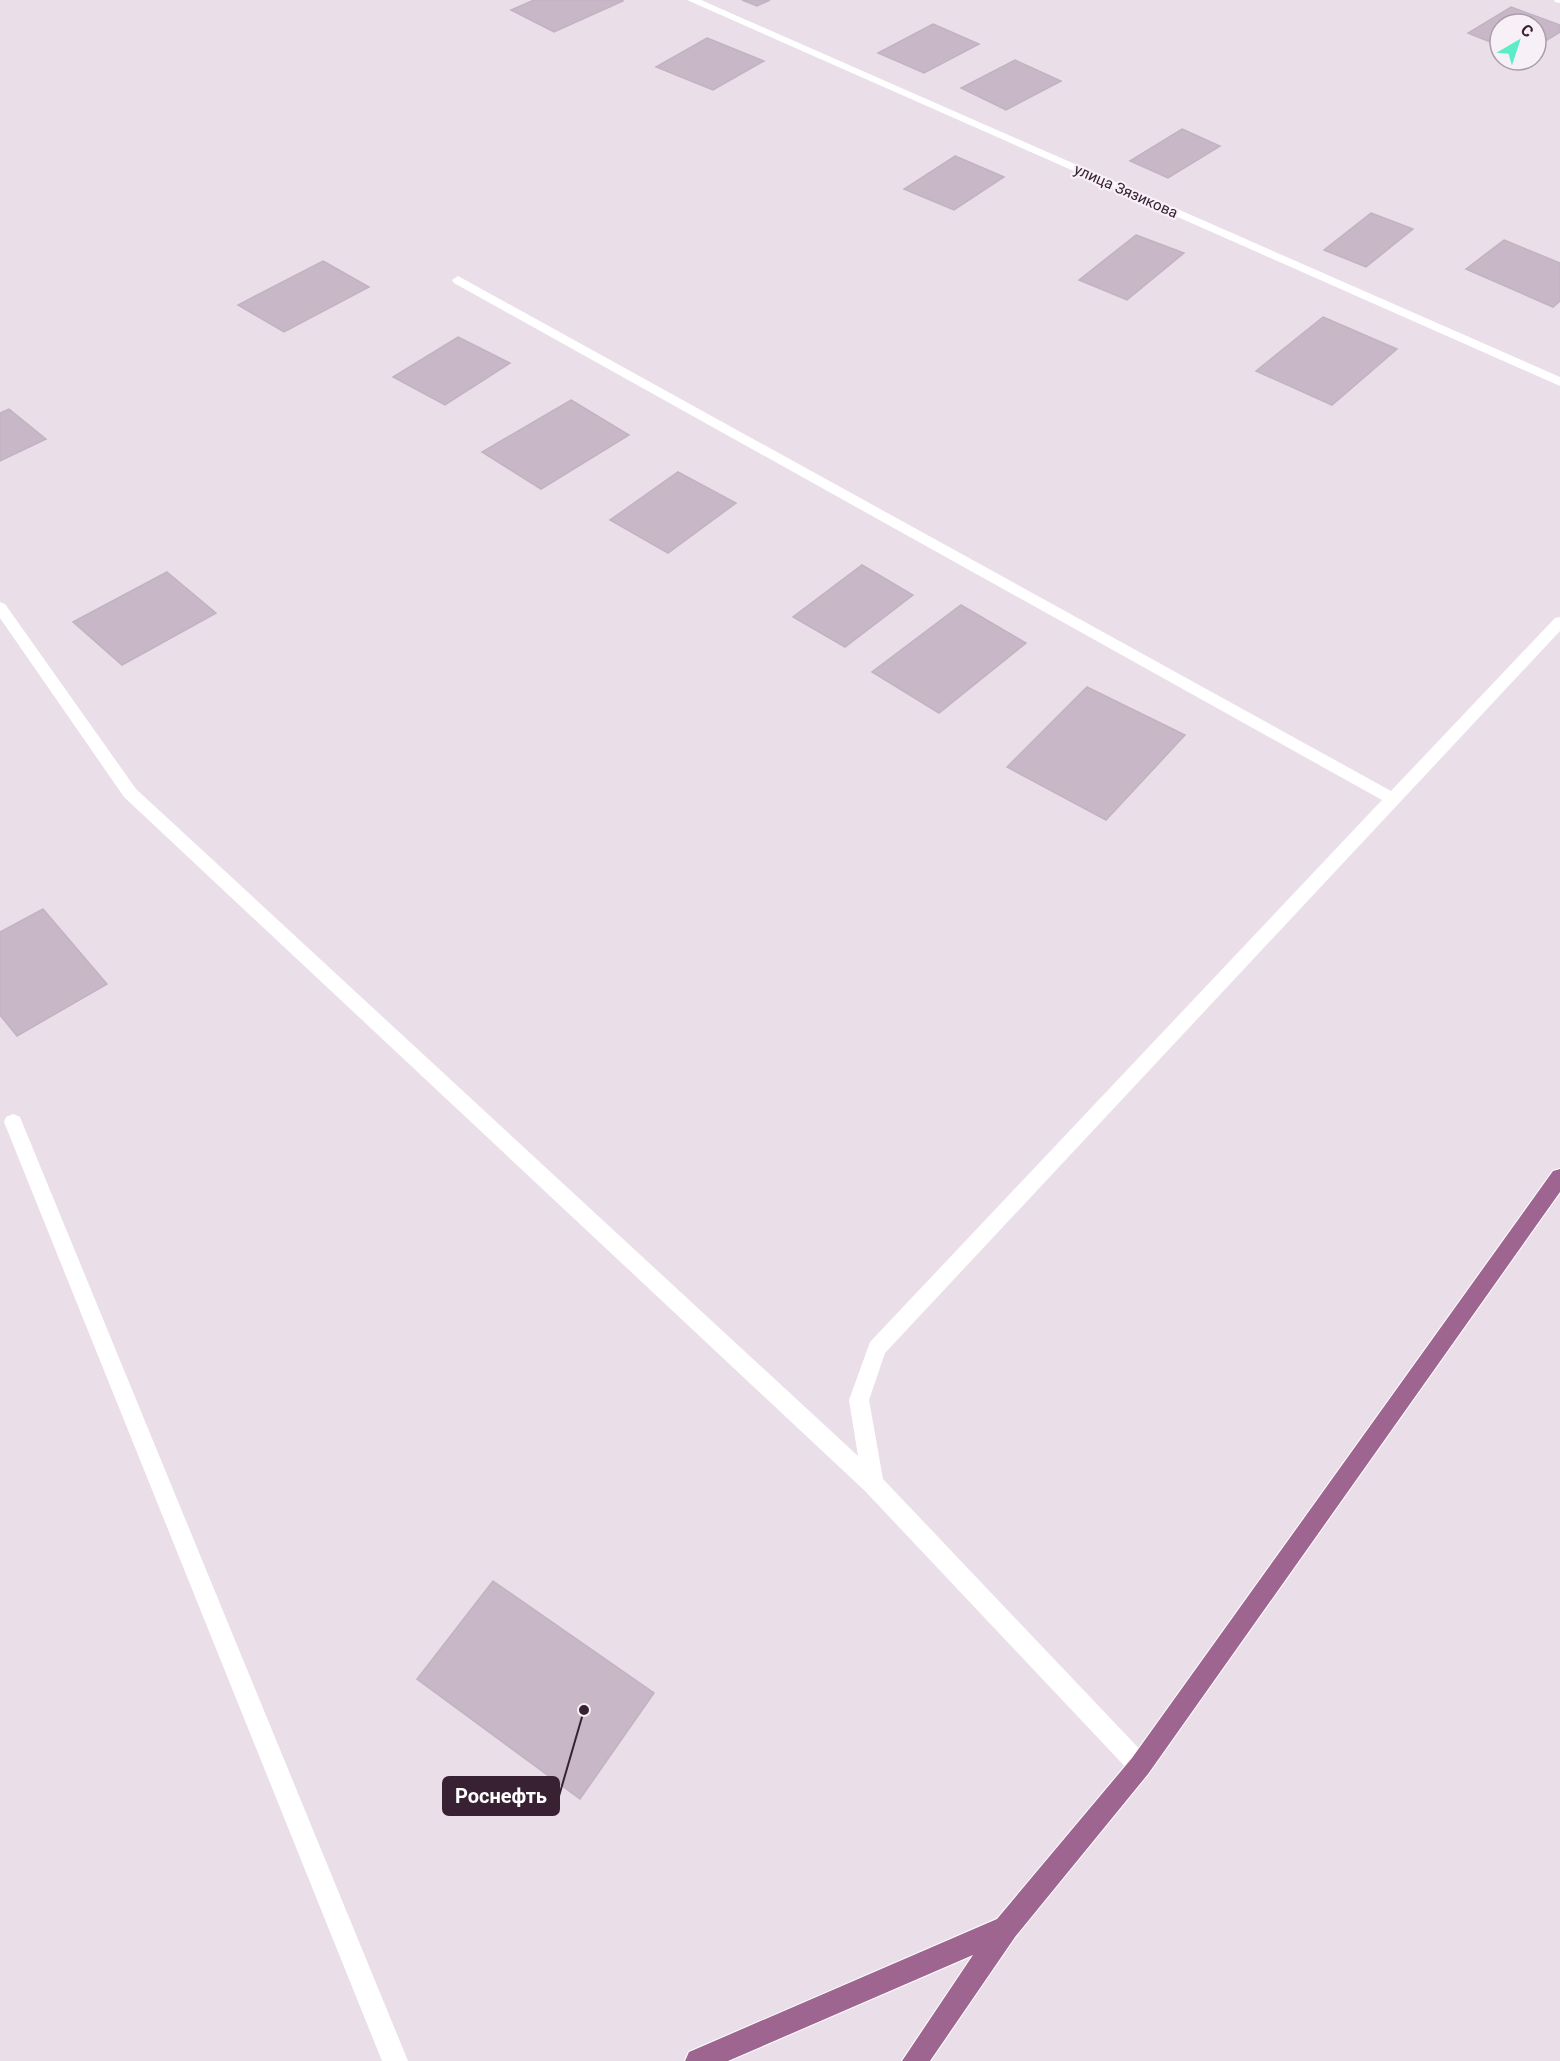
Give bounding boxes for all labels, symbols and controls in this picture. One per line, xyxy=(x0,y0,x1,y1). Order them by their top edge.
north arrow xyxy=(1488,12,1548,72)
text: С xyxy=(1517,20,1537,41)
street label: улица Зязикова xyxy=(1071,160,1181,222)
callout: Роснефть xyxy=(443,1777,559,1815)
text: Роснефть xyxy=(455,1784,547,1808)

